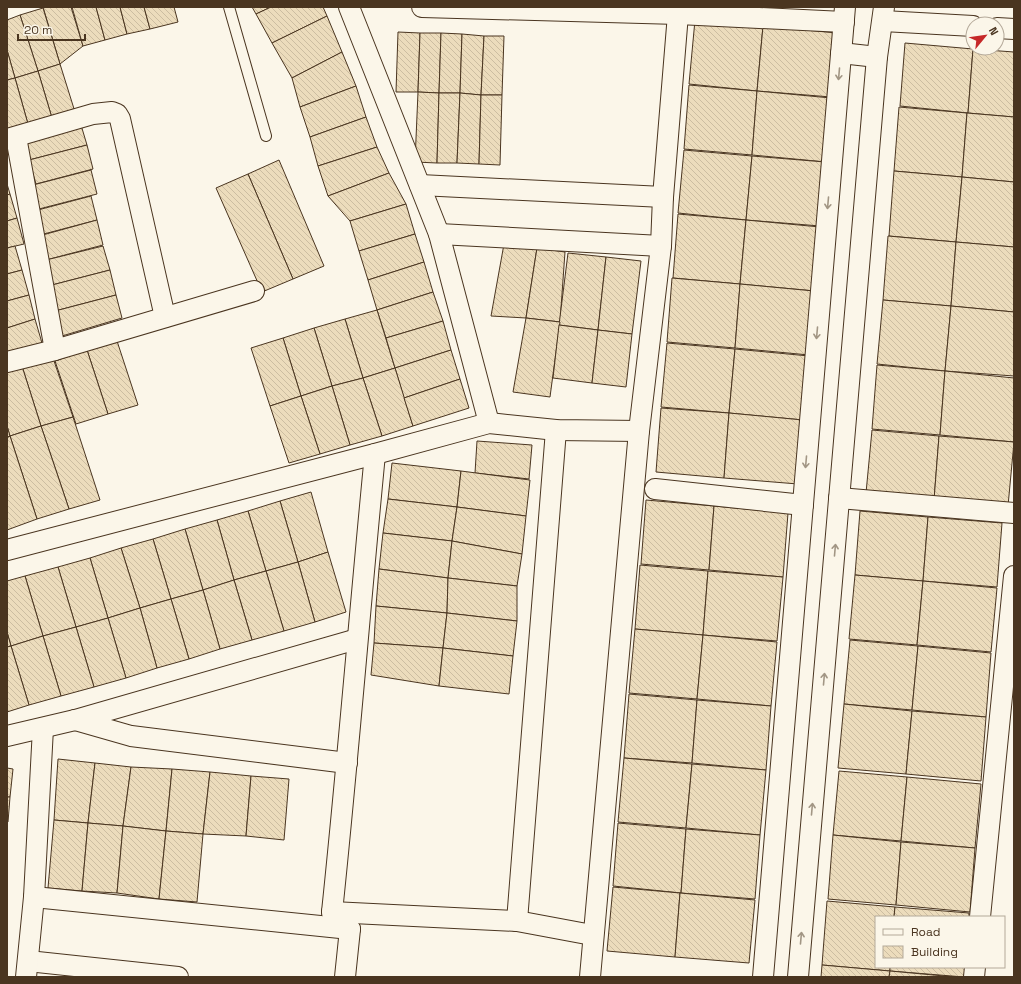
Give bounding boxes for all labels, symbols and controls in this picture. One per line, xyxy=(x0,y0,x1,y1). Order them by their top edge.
scale bar xyxy=(18,16,85,42)
north arrow xyxy=(965,16,1005,56)
text: 20 m xyxy=(24,22,52,38)
text: N xyxy=(986,25,1002,38)
one-way arrow xyxy=(835,67,842,80)
one-way arrow xyxy=(824,196,832,209)
one-way arrow xyxy=(813,326,821,339)
one-way arrow xyxy=(803,455,810,468)
one-way arrow xyxy=(831,544,838,557)
one-way arrow xyxy=(820,673,827,686)
one-way arrow xyxy=(809,803,816,816)
legend xyxy=(875,916,1005,968)
text: Road xyxy=(911,924,940,940)
one-way arrow xyxy=(798,932,805,945)
text: Building xyxy=(911,944,958,960)

